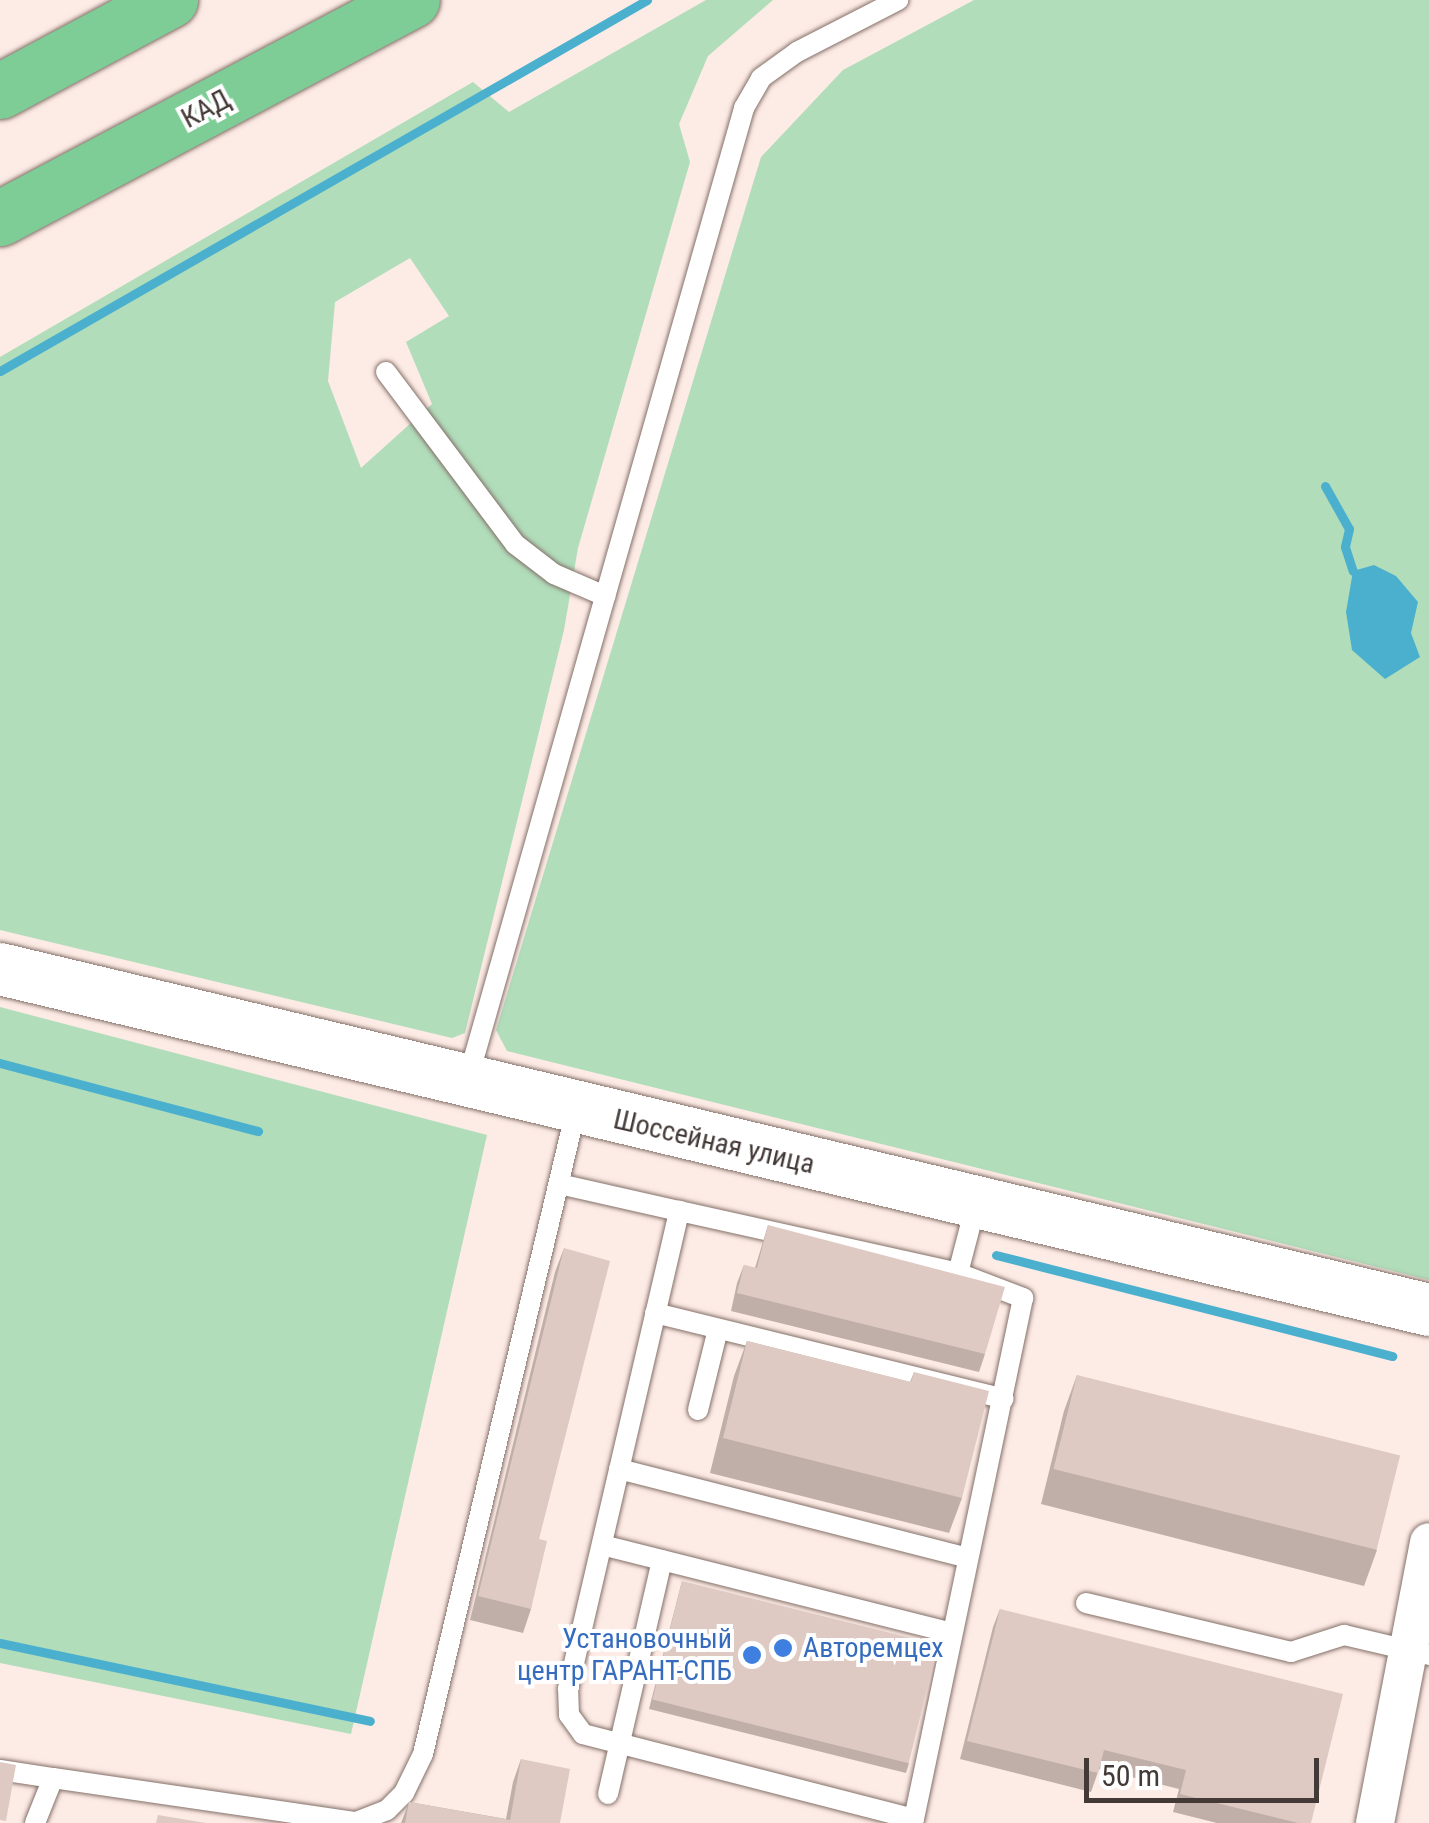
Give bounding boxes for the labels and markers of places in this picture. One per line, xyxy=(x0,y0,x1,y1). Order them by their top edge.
place label: Установочный центр ГАРАНТ-СПБ xyxy=(517,1622,732,1688)
place label: Авторемцех xyxy=(803,1631,944,1665)
marker: Авторемцех xyxy=(772,1637,794,1659)
marker: Установочный центр ГАРАНТ-СПБ xyxy=(741,1644,763,1666)

